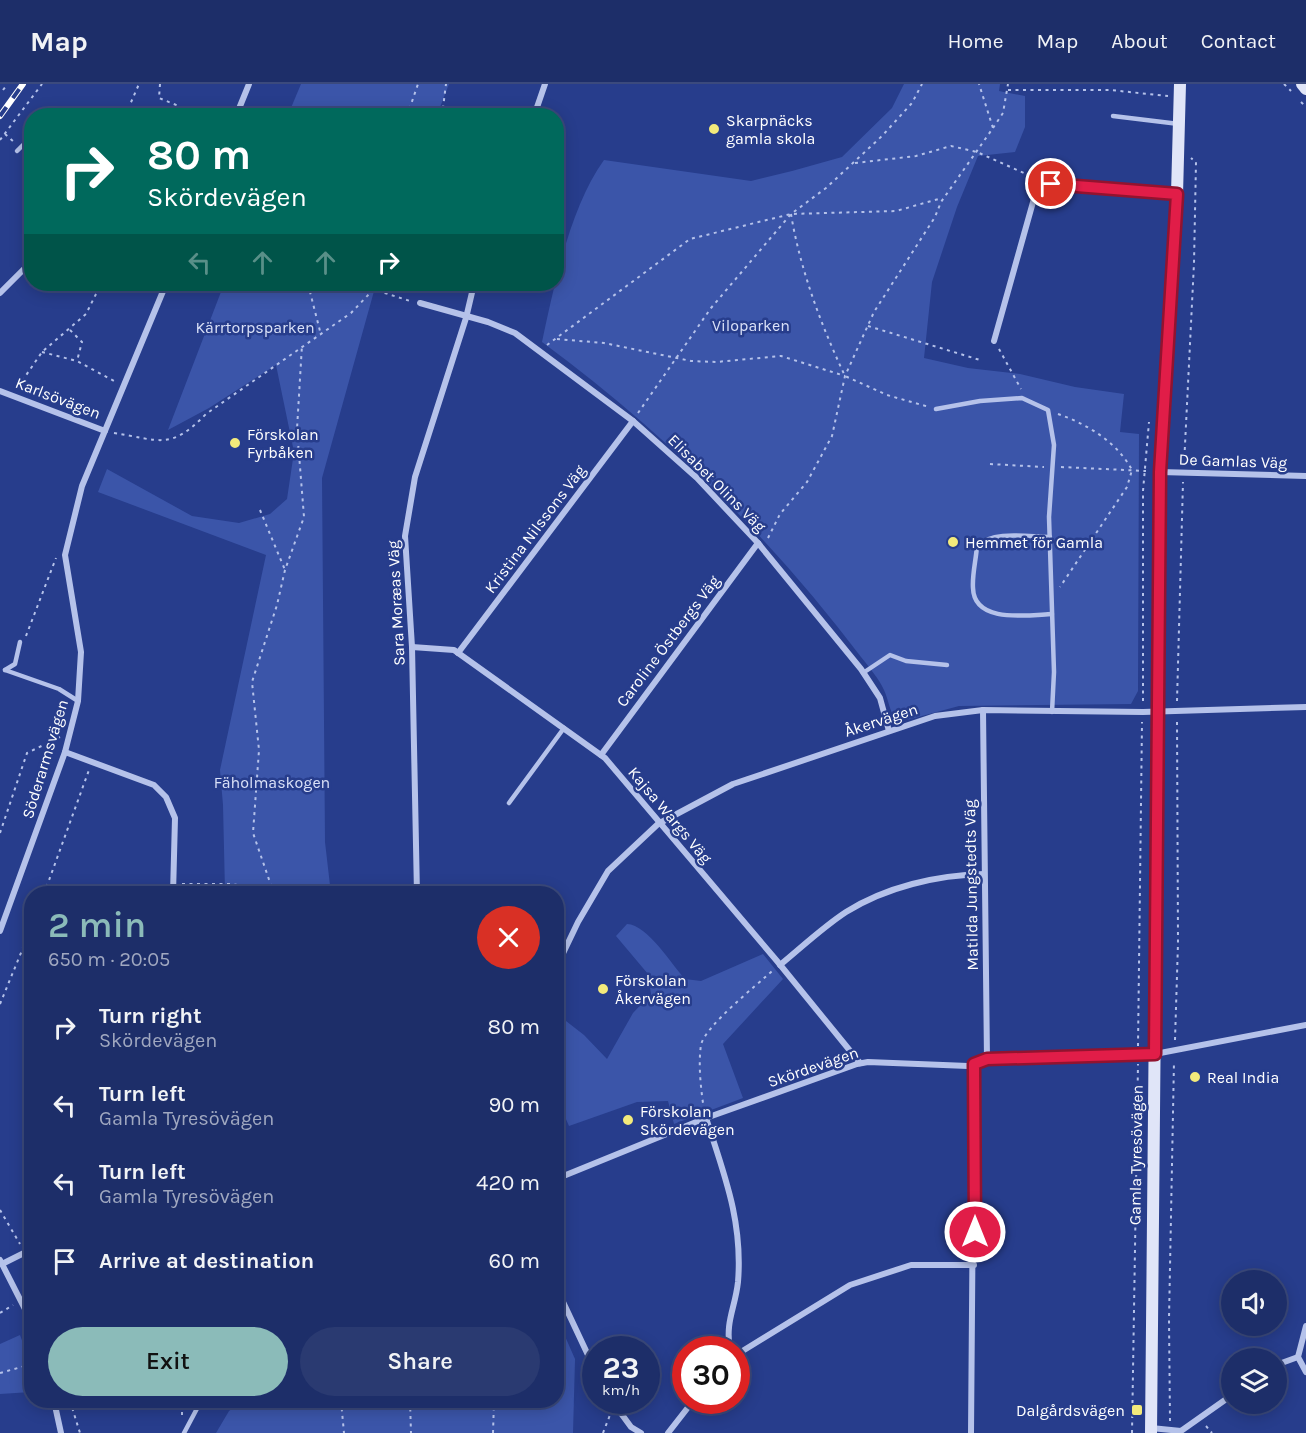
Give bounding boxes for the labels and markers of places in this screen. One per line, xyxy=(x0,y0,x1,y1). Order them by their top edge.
place label: Skarpnäcks gamla skola xyxy=(726,111,815,148)
marker: Skarpnäcks gamla skola xyxy=(707,122,721,136)
pin xyxy=(1025,158,1076,209)
place label: Förskolan Fyrbåken xyxy=(247,425,319,462)
marker: Förskolan Fyrbåken xyxy=(228,436,242,450)
place label: Hemmet för Gamla xyxy=(965,533,1103,552)
marker: Hemmet för Gamla xyxy=(946,535,960,549)
place label: Förskolan Åkervägen xyxy=(615,971,691,1008)
marker: Förskolan Åkervägen xyxy=(596,982,610,996)
place label: Real India xyxy=(1207,1068,1279,1087)
marker: Real India xyxy=(1188,1070,1202,1084)
place label: Förskolan Skördevägen xyxy=(640,1102,735,1139)
marker: Förskolan Skördevägen xyxy=(621,1113,635,1127)
place label: Dalgårdsvägen xyxy=(1016,1401,1125,1420)
marker: Dalgårdsvägen xyxy=(1130,1403,1144,1417)

